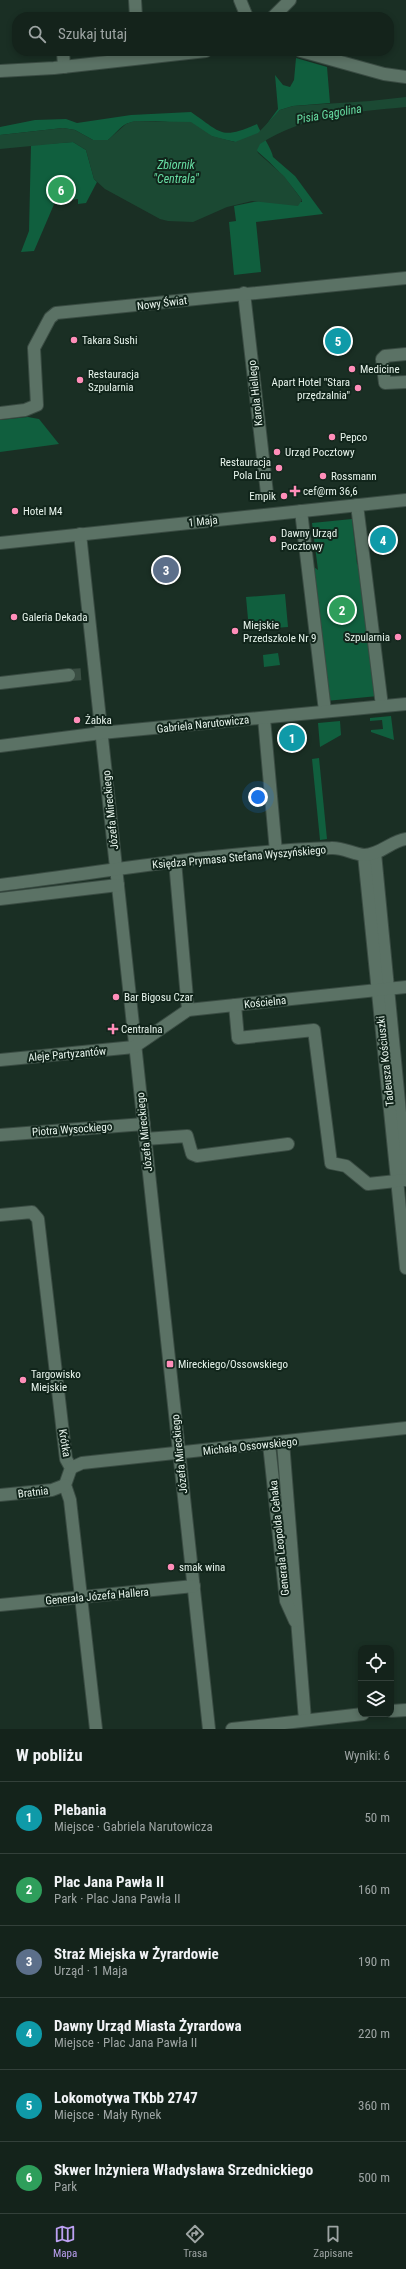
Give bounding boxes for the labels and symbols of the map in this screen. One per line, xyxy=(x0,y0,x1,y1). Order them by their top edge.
water label: Pisia Gągolina xyxy=(295,101,363,127)
water label: Zbiornik "Centrala" xyxy=(153,158,199,186)
pin: 6 xyxy=(48,175,74,205)
street label: Nowy Świat xyxy=(136,294,188,313)
pin: 5 xyxy=(325,326,351,356)
place label: Takara Sushi xyxy=(82,334,137,347)
marker: Takara Sushi xyxy=(69,335,79,345)
street label: Karola Hiellego xyxy=(246,359,265,426)
place label: Medicine xyxy=(360,363,400,376)
marker: Medicine xyxy=(347,364,357,374)
place label: Restauracja Szpularnia xyxy=(88,368,139,394)
marker: Restauracja Szpularnia xyxy=(75,375,85,385)
place label: Apart Hotel "Stara przędzalnia" xyxy=(272,376,350,402)
marker: Apart Hotel "Stara przędzalnia" xyxy=(353,383,363,393)
place label: Pepco xyxy=(340,431,368,444)
marker: Pepco xyxy=(327,432,337,442)
place label: Urząd Pocztowy xyxy=(285,446,355,459)
marker: Urząd Pocztowy xyxy=(272,447,282,457)
place label: Restauracja Pola Lnu xyxy=(220,456,271,482)
marker: Restauracja Pola Lnu xyxy=(274,463,284,473)
place label: Rossmann xyxy=(331,470,377,483)
marker: Rossmann xyxy=(318,471,328,481)
place label: cef@rm 36,6 xyxy=(303,485,358,498)
marker: cef@rm 36,6 xyxy=(290,486,300,496)
place label: Empik xyxy=(249,490,276,503)
marker: Empik xyxy=(279,491,289,501)
place label: Hotel M4 xyxy=(23,505,63,518)
marker: Hotel M4 xyxy=(10,506,20,516)
street label: 1 Maja xyxy=(188,514,218,529)
pin: 4 xyxy=(370,525,396,555)
place label: Dawny Urząd Pocztowy xyxy=(281,527,337,553)
marker: Dawny Urząd Pocztowy xyxy=(268,534,278,544)
pin: 3 xyxy=(153,555,179,585)
pin: 2 xyxy=(329,595,355,625)
place label: Galeria Dekada xyxy=(22,611,88,624)
marker: Galeria Dekada xyxy=(9,612,19,622)
place label: Miejskie Przedszkole Nr 9 xyxy=(243,619,316,645)
marker: Miejskie Przedszkole Nr 9 xyxy=(230,626,240,636)
place label: Szpularnia xyxy=(344,631,390,644)
marker: Szpularnia xyxy=(393,632,403,642)
street label: Gabriela Narutowicza xyxy=(156,713,250,736)
place label: Żabka xyxy=(85,714,112,727)
marker: Żabka xyxy=(72,715,82,725)
pin: 1 xyxy=(279,723,305,753)
street label: Józefa Mireckiego xyxy=(100,769,121,850)
your location xyxy=(248,787,268,807)
street label: Księdza Prymasa Stefana Wyszyńskiego xyxy=(152,843,327,872)
place label: Bar Bigosu Czar xyxy=(124,991,194,1004)
marker: Bar Bigosu Czar xyxy=(111,992,121,1002)
street label: Kościelna xyxy=(243,994,287,1011)
street label: Tadeusza Kościuszki xyxy=(374,1015,397,1107)
place label: Centralna xyxy=(121,1023,163,1036)
marker: Centralna xyxy=(108,1024,118,1034)
street label: Aleje Partyzantów xyxy=(28,1045,107,1064)
street label: Józefa Mireckiego xyxy=(134,1091,155,1172)
street label: Piotra Wysockiego xyxy=(31,1120,113,1139)
place label: Mireckiego/Ossowskiego xyxy=(178,1358,288,1371)
marker: Mireckiego/Ossowskiego xyxy=(165,1359,175,1369)
place label: Targowisko Miejskie xyxy=(31,1368,81,1394)
marker: Targowisko Miejskie xyxy=(18,1375,28,1385)
street label: Józefa Mireckiego xyxy=(169,1413,190,1494)
street label: Krótka xyxy=(56,1428,73,1458)
street label: Michała Ossowskiego xyxy=(202,1435,298,1458)
street label: Generała Leopolda Cehaka xyxy=(267,1480,292,1596)
street label: Bratnia xyxy=(17,1484,49,1501)
place label: smak wina xyxy=(179,1561,225,1574)
marker: smak wina xyxy=(166,1562,176,1572)
street label: Generała Józefa Hallera xyxy=(45,1586,149,1607)

